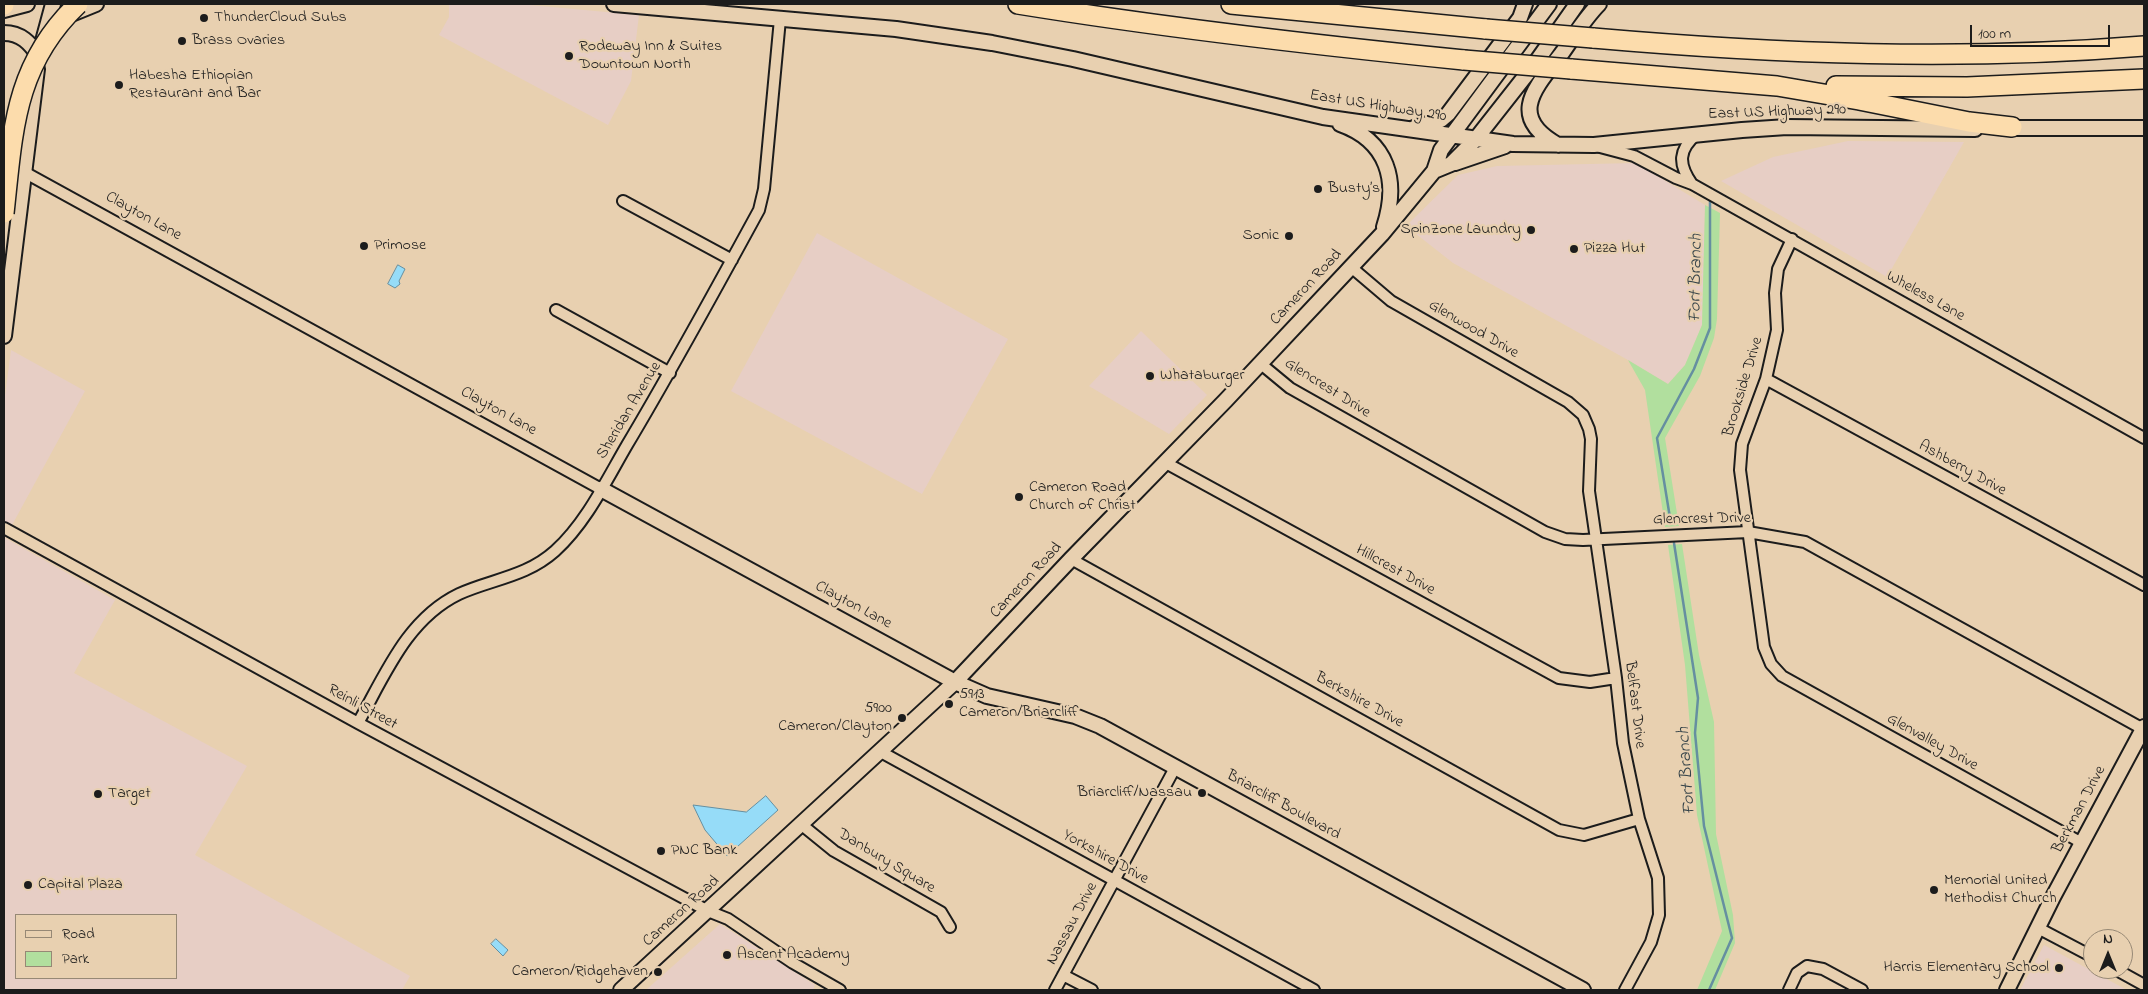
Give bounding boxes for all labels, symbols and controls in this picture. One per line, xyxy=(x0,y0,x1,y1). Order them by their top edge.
place label: ThunderCloud Subs xyxy=(214,8,347,28)
marker: ThunderCloud Subs xyxy=(198,12,210,24)
scale bar xyxy=(1973,15,2113,47)
text: 100 m xyxy=(1978,23,2011,45)
place label: Brass Ovaries xyxy=(192,31,285,51)
marker: Brass Ovaries xyxy=(176,35,188,47)
place label: Rodeway Inn & Suites Downtown North xyxy=(579,37,722,75)
marker: Rodeway Inn & Suites Downtown North xyxy=(563,50,575,62)
place label: Habesha Ethiopian Restaurant and Bar xyxy=(129,66,261,104)
marker: Habesha Ethiopian Restaurant and Bar xyxy=(113,79,125,91)
street label: East US Highway 290 xyxy=(1308,87,1448,127)
street label: East US Highway 290 xyxy=(1708,101,1846,125)
place label: Busty’s xyxy=(1328,179,1380,199)
marker: Busty’s xyxy=(1312,183,1324,195)
street label: Clayton Lane xyxy=(102,188,184,246)
place label: SpinZone Laundry xyxy=(1400,220,1521,240)
marker: SpinZone Laundry xyxy=(1525,224,1537,236)
place label: Sonic xyxy=(1243,226,1279,246)
marker: Sonic xyxy=(1283,230,1295,242)
water label: Fort Branch xyxy=(1685,234,1709,322)
place label: Primose xyxy=(374,236,426,256)
place label: Pizza Hut xyxy=(1584,239,1645,259)
marker: Primose xyxy=(358,240,370,252)
marker: Pizza Hut xyxy=(1568,243,1580,255)
street label: Cameron Road xyxy=(1267,246,1347,330)
street label: Wheless Lane xyxy=(1882,268,1968,326)
street label: Glenwood Drive xyxy=(1424,296,1522,364)
street label: Brookside Drive xyxy=(1720,335,1768,439)
street label: Glencrest Drive xyxy=(1280,355,1374,423)
street label: Sheridan Avenue xyxy=(593,359,667,463)
place label: Whataburger xyxy=(1160,366,1244,386)
marker: Whataburger xyxy=(1144,370,1156,382)
street label: Clayton Lane xyxy=(457,383,539,441)
street label: Ashberry Drive xyxy=(1915,437,2009,501)
place label: Cameron Road Church of Christ xyxy=(1029,478,1136,516)
marker: Cameron Road Church of Christ xyxy=(1013,491,1025,503)
street label: Glencrest Drive xyxy=(1653,510,1751,530)
street label: Cameron Road xyxy=(987,539,1067,623)
street label: Hillcrest Drive xyxy=(1352,541,1438,601)
street label: Clayton Lane xyxy=(811,578,895,634)
street label: Belfast Drive xyxy=(1619,660,1649,750)
street label: Berkshire Drive xyxy=(1311,669,1407,733)
street label: Reinli Street xyxy=(324,681,400,735)
place label: 5913 Cameron/Briarcliff xyxy=(959,685,1079,723)
marker: 5913 Cameron/Briarcliff xyxy=(943,698,955,710)
place label: 5900 Cameron/Clayton xyxy=(778,699,892,737)
street label: Glenvalley Drive xyxy=(1883,710,1981,776)
marker: 5900 Cameron/Clayton xyxy=(896,712,908,724)
water label: Fort Branch xyxy=(1674,726,1702,816)
street label: Berkman Drive xyxy=(2049,763,2111,857)
street label: Briarcliff Boulevard xyxy=(1223,767,1343,845)
place label: Briarcliff/Nassau xyxy=(1077,783,1192,803)
place label: Target xyxy=(108,784,151,804)
marker: Briarcliff/Nassau xyxy=(1196,787,1208,799)
marker: Target xyxy=(92,788,104,800)
street label: Danbury Square xyxy=(834,825,938,899)
street label: Yorkshire Drive xyxy=(1059,826,1151,890)
place label: PNC Bank xyxy=(671,841,737,861)
marker: PNC Bank xyxy=(655,845,667,857)
place label: Memorial United Methodist Church xyxy=(1944,871,2057,909)
street label: Cameron Road xyxy=(640,872,724,952)
place label: Capital Plaza xyxy=(38,875,123,895)
marker: Capital Plaza xyxy=(22,879,34,891)
street label: Nassau Drive xyxy=(1043,879,1103,969)
marker: Memorial United Methodist Church xyxy=(1928,884,1940,896)
legend xyxy=(15,914,178,979)
text: Road xyxy=(62,923,95,945)
north arrow xyxy=(2083,929,2133,979)
text: N xyxy=(2103,929,2113,950)
place label: Ascent Academy xyxy=(737,945,850,965)
text: Park xyxy=(62,948,89,970)
marker: Ascent Academy xyxy=(721,949,733,961)
place label: Harris Elementary School xyxy=(1883,958,2049,978)
place label: Cameron/Ridgehaven xyxy=(512,962,648,982)
marker: Harris Elementary School xyxy=(2053,962,2065,974)
marker: Cameron/Ridgehaven xyxy=(652,966,664,978)

